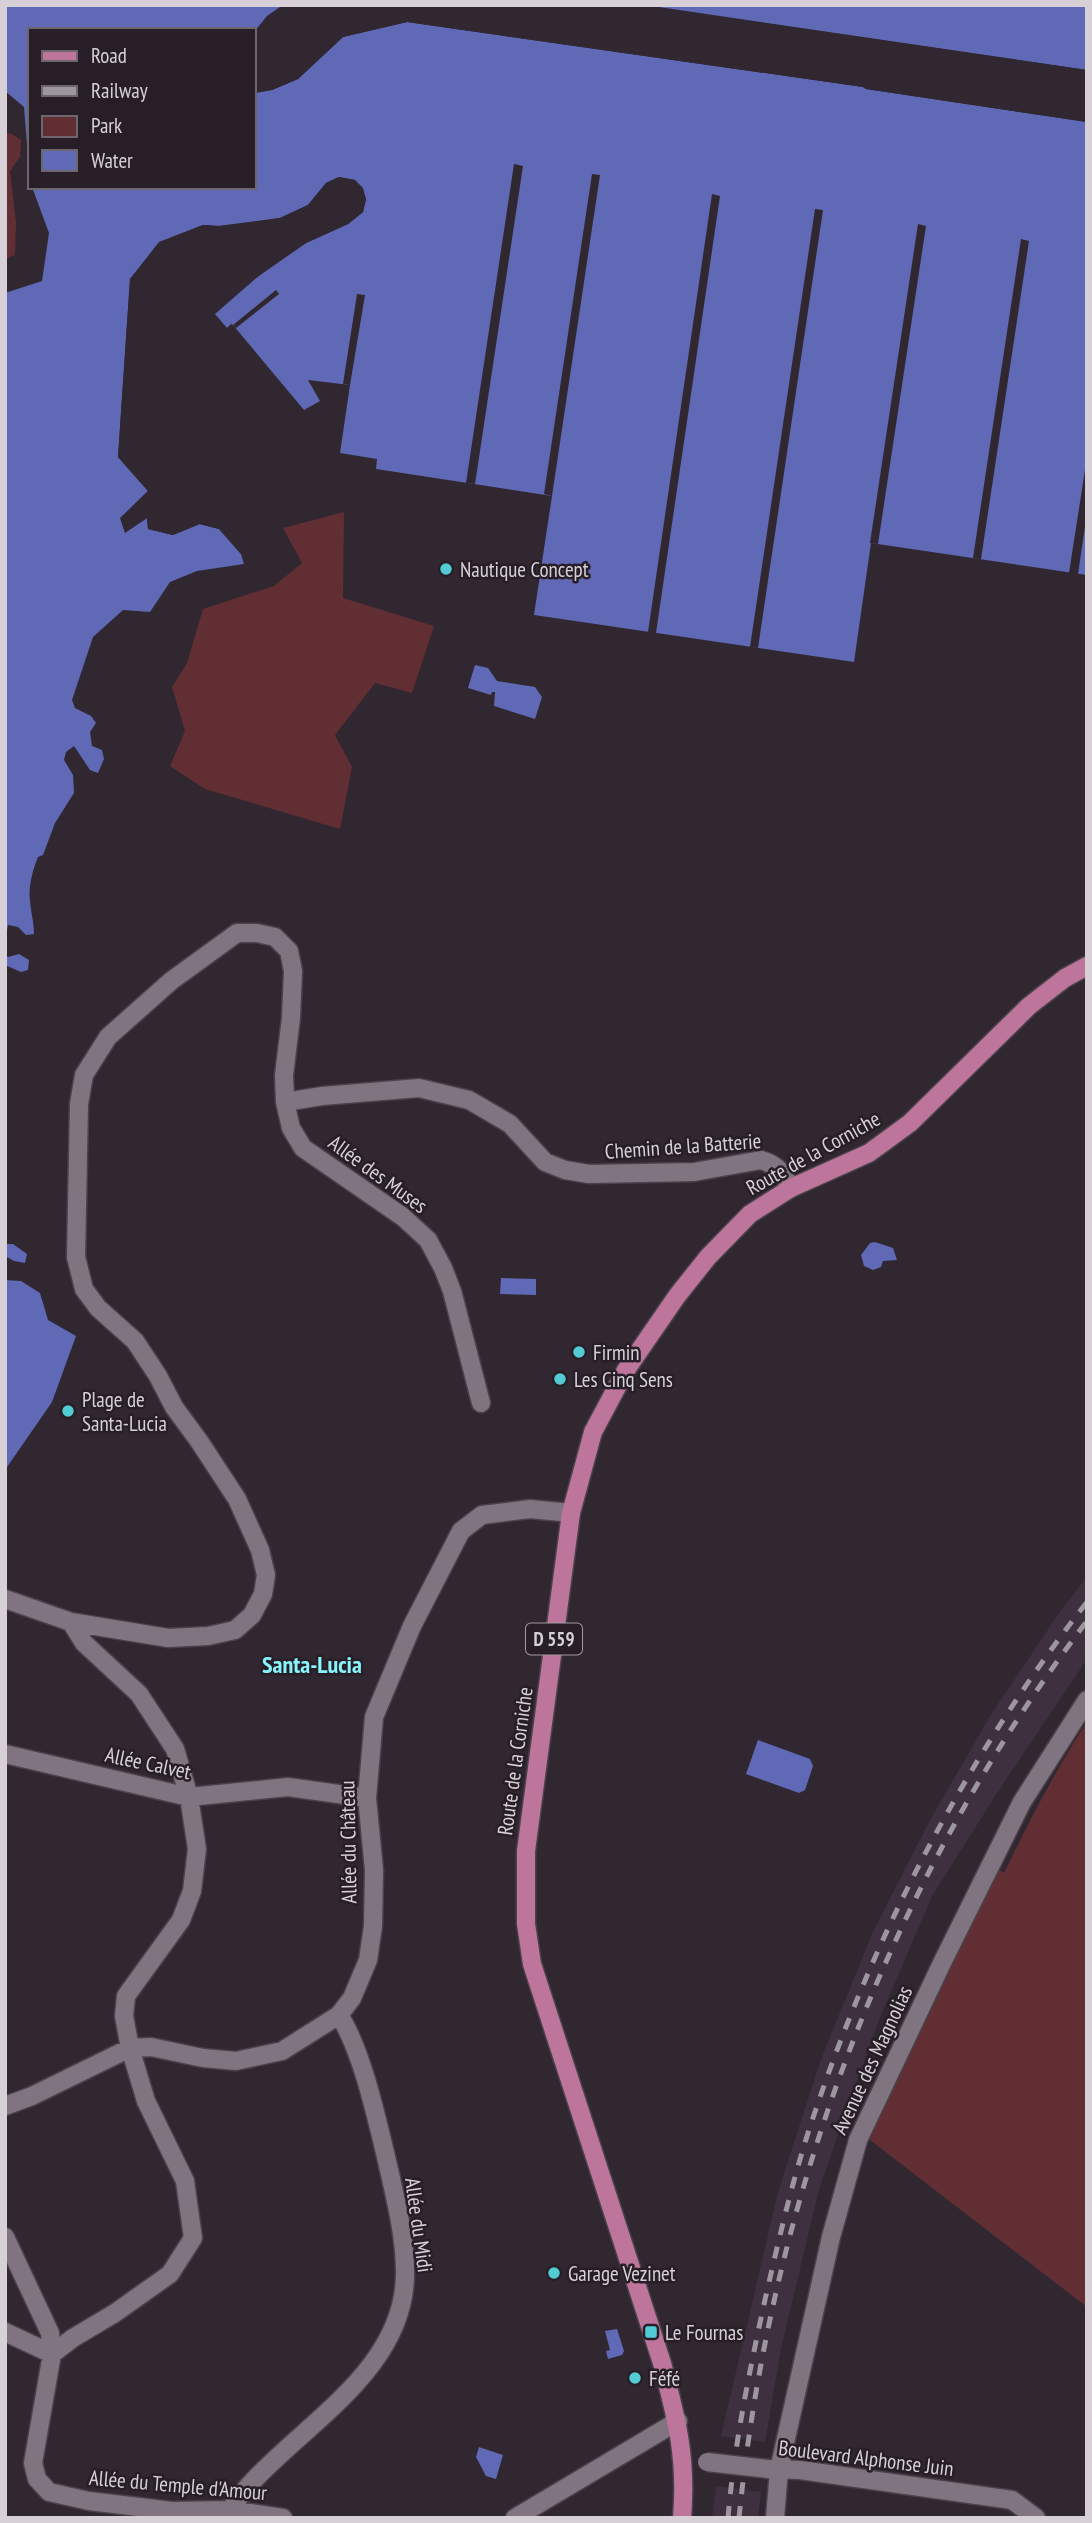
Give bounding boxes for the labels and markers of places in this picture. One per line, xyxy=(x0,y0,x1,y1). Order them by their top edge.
place label: Nautique Concept xyxy=(460,556,589,583)
marker: Nautique Concept xyxy=(438,561,454,577)
place label: Firmin xyxy=(593,1339,639,1366)
marker: Firmin xyxy=(571,1344,587,1360)
place label: Les Cinq Sens xyxy=(574,1366,673,1393)
marker: Les Cinq Sens xyxy=(552,1371,568,1387)
place label: Plage de Santa-Lucia xyxy=(82,1386,167,1437)
marker: Plage de Santa-Lucia xyxy=(60,1403,76,1419)
place label: Garage Vezinet xyxy=(568,2260,676,2287)
marker: Garage Vezinet xyxy=(546,2265,562,2281)
place label: Le Fournas xyxy=(665,2319,743,2346)
marker: Le Fournas xyxy=(643,2324,659,2340)
place label: Féfé xyxy=(649,2365,680,2392)
marker: Féfé xyxy=(627,2370,643,2386)

